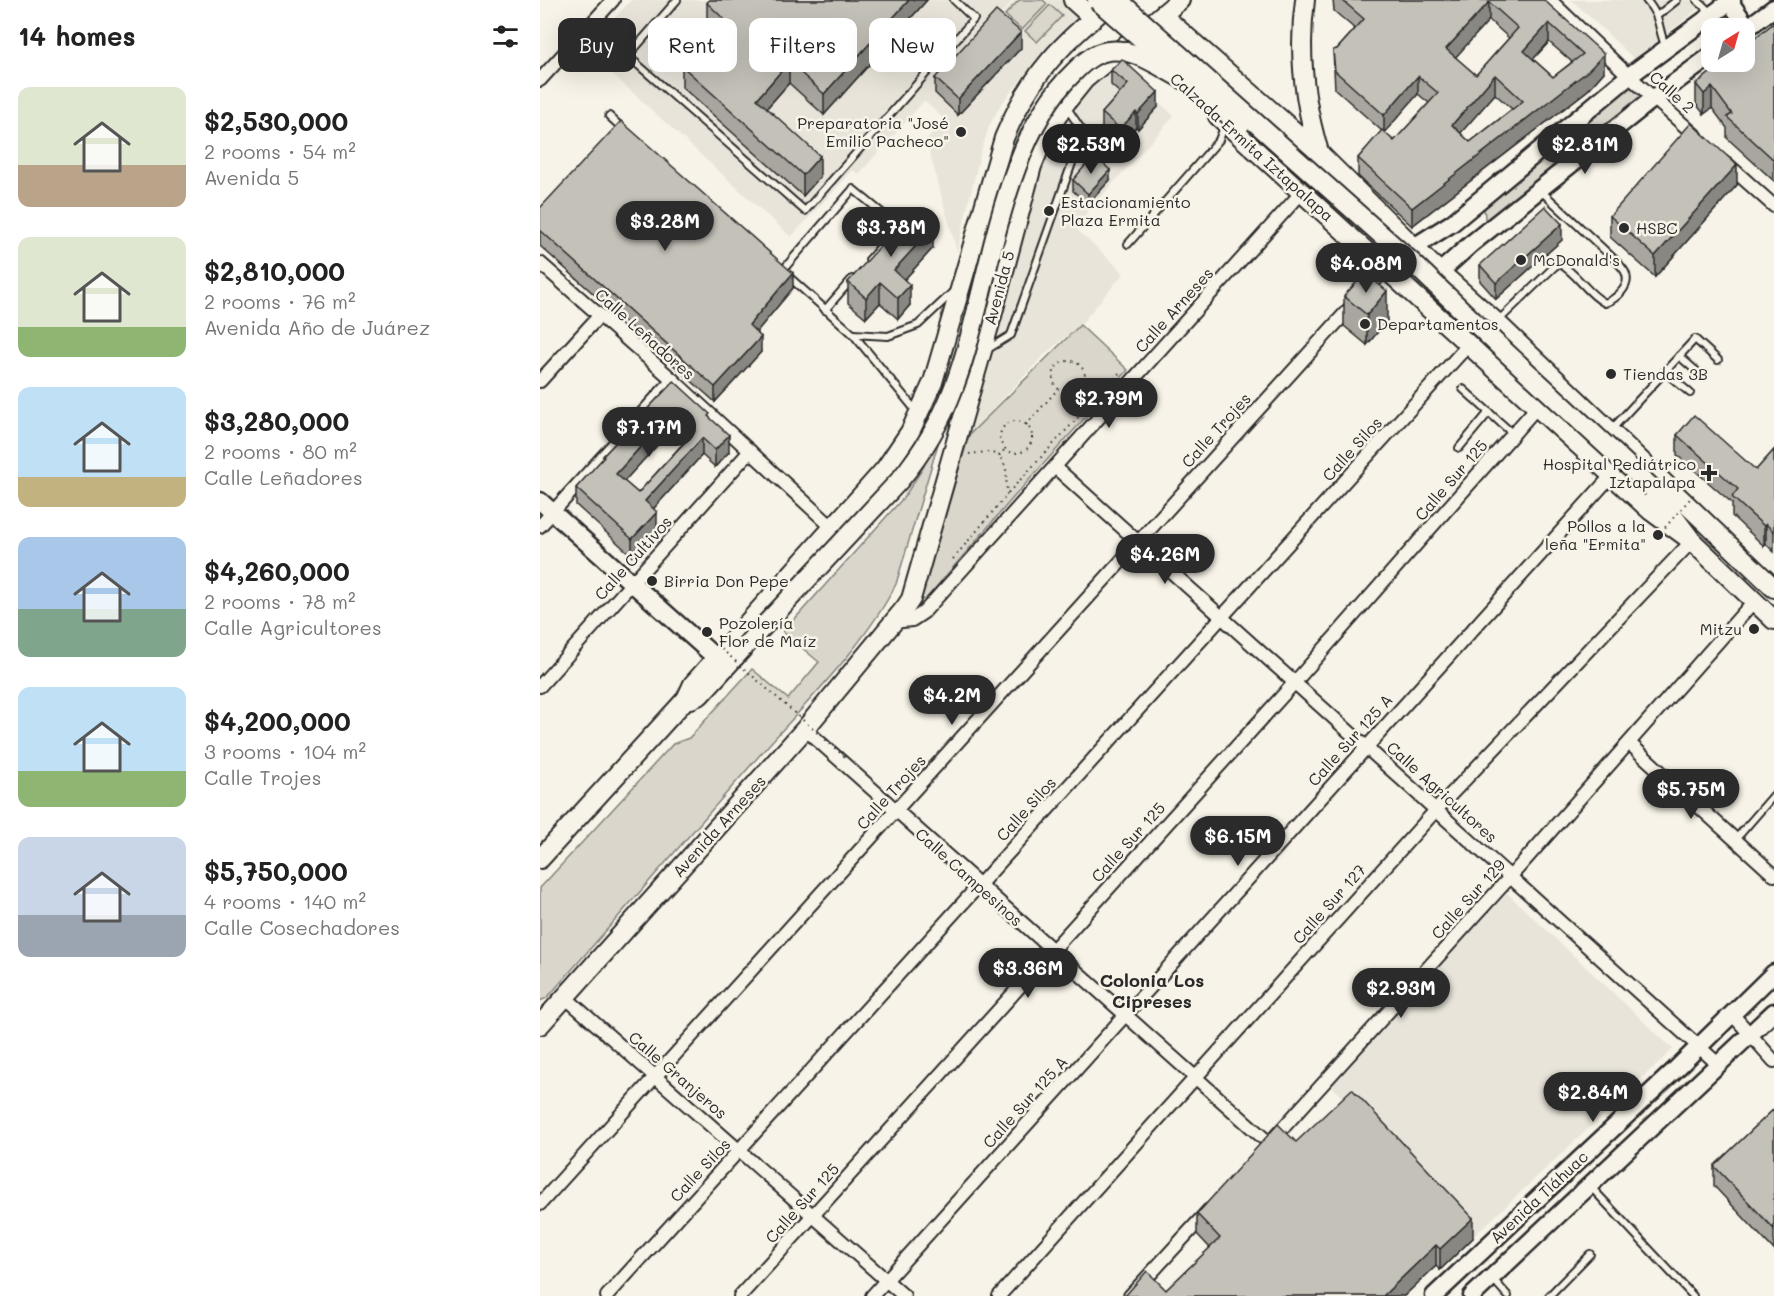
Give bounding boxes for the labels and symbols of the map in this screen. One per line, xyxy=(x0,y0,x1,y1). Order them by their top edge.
north arrow xyxy=(1701,18,1755,72)
street label: Calle 2 xyxy=(1645,66,1699,117)
street label: Calzada Ermita Iztapalapa xyxy=(1166,68,1339,226)
place label: Preparatoria "José Emilio Pacheco" xyxy=(797,112,949,151)
pin: $2.53M xyxy=(1042,124,1140,175)
pin: $2.81M xyxy=(1536,124,1634,175)
marker: Preparatoria "José Emilio Pacheco" xyxy=(954,125,968,139)
place label: Estacionamiento Plaza Ermita xyxy=(1061,191,1191,230)
pin: $3.28M xyxy=(616,201,714,252)
marker: Estacionamiento Plaza Ermita xyxy=(1042,204,1056,218)
pin: $3.78M xyxy=(842,207,940,258)
place label: HSBC xyxy=(1636,217,1678,238)
marker: HSBC xyxy=(1617,221,1631,235)
pin: $4.08M xyxy=(1317,243,1415,294)
street label: Avenida 5 xyxy=(979,248,1019,327)
place label: McDonald's xyxy=(1533,249,1620,270)
marker: McDonald's xyxy=(1514,253,1528,267)
street label: Calle Arneses xyxy=(1130,263,1217,357)
street label: Calle Leñadores xyxy=(591,283,700,384)
place label: Departamentos xyxy=(1377,313,1499,334)
marker: Departamentos xyxy=(1358,317,1372,331)
place label: Tiendas 3B xyxy=(1623,363,1708,384)
marker: Tiendas 3B xyxy=(1604,367,1618,381)
pin: $2.79M xyxy=(1060,378,1158,429)
street label: Calle Trojes xyxy=(1176,388,1255,472)
pin: $7.17M xyxy=(600,407,698,458)
street label: Calle Silos xyxy=(1317,412,1386,485)
street label: Calle Sur 125 xyxy=(1410,435,1492,525)
place label: Hospital Pediátrico Iztapalapa xyxy=(1543,453,1696,492)
marker: Hospital Pediátrico Iztapalapa xyxy=(1700,464,1718,482)
street label: Calle Cultivos xyxy=(589,511,676,604)
place label: Pollos a la leña "Ermita" xyxy=(1545,515,1646,554)
marker: Pollos a la leña "Ermita" xyxy=(1651,528,1665,542)
pin: $4.26M xyxy=(1116,534,1214,585)
place label: Birria Don Pepe xyxy=(664,570,789,591)
marker: Birria Don Pepe xyxy=(645,574,659,588)
place label: Pozolería Flor de Maíz xyxy=(719,612,817,651)
place label: Mitzu xyxy=(1700,618,1742,639)
marker: Mitzu xyxy=(1747,622,1761,636)
marker: Pozolería Flor de Maíz xyxy=(700,625,714,639)
pin: $4.2M xyxy=(910,675,994,726)
street label: Calle Sur 125 A xyxy=(1303,689,1397,790)
street label: Calle Agricultores xyxy=(1382,736,1502,847)
street label: Calle Trojes xyxy=(851,750,930,834)
pin: $5.75M xyxy=(1642,769,1740,820)
street label: Avenida Arneses xyxy=(667,770,770,881)
street label: Calle Silos xyxy=(991,772,1060,845)
street label: Calle Sur 125 xyxy=(1086,797,1169,886)
pin: $6.15M xyxy=(1189,816,1287,867)
street label: Calle Campesinos xyxy=(911,823,1027,930)
street label: Calle Sur 129 xyxy=(1426,854,1509,943)
street label: Calle Sur 127 xyxy=(1287,859,1370,948)
pin: $3.36M xyxy=(979,948,1077,999)
district label: Colonia Los Cipreses xyxy=(1100,968,1204,1013)
pin: $2.93M xyxy=(1352,968,1450,1019)
street label: Calle Granjeros xyxy=(625,1026,732,1123)
street label: Calle Sur 125 A xyxy=(978,1051,1072,1152)
pin: $2.84M xyxy=(1544,1072,1642,1123)
street label: Calle Silos xyxy=(665,1133,734,1206)
street label: Avenida Tláhuac xyxy=(1485,1146,1592,1248)
street label: Calle Sur 125 xyxy=(760,1158,843,1247)

